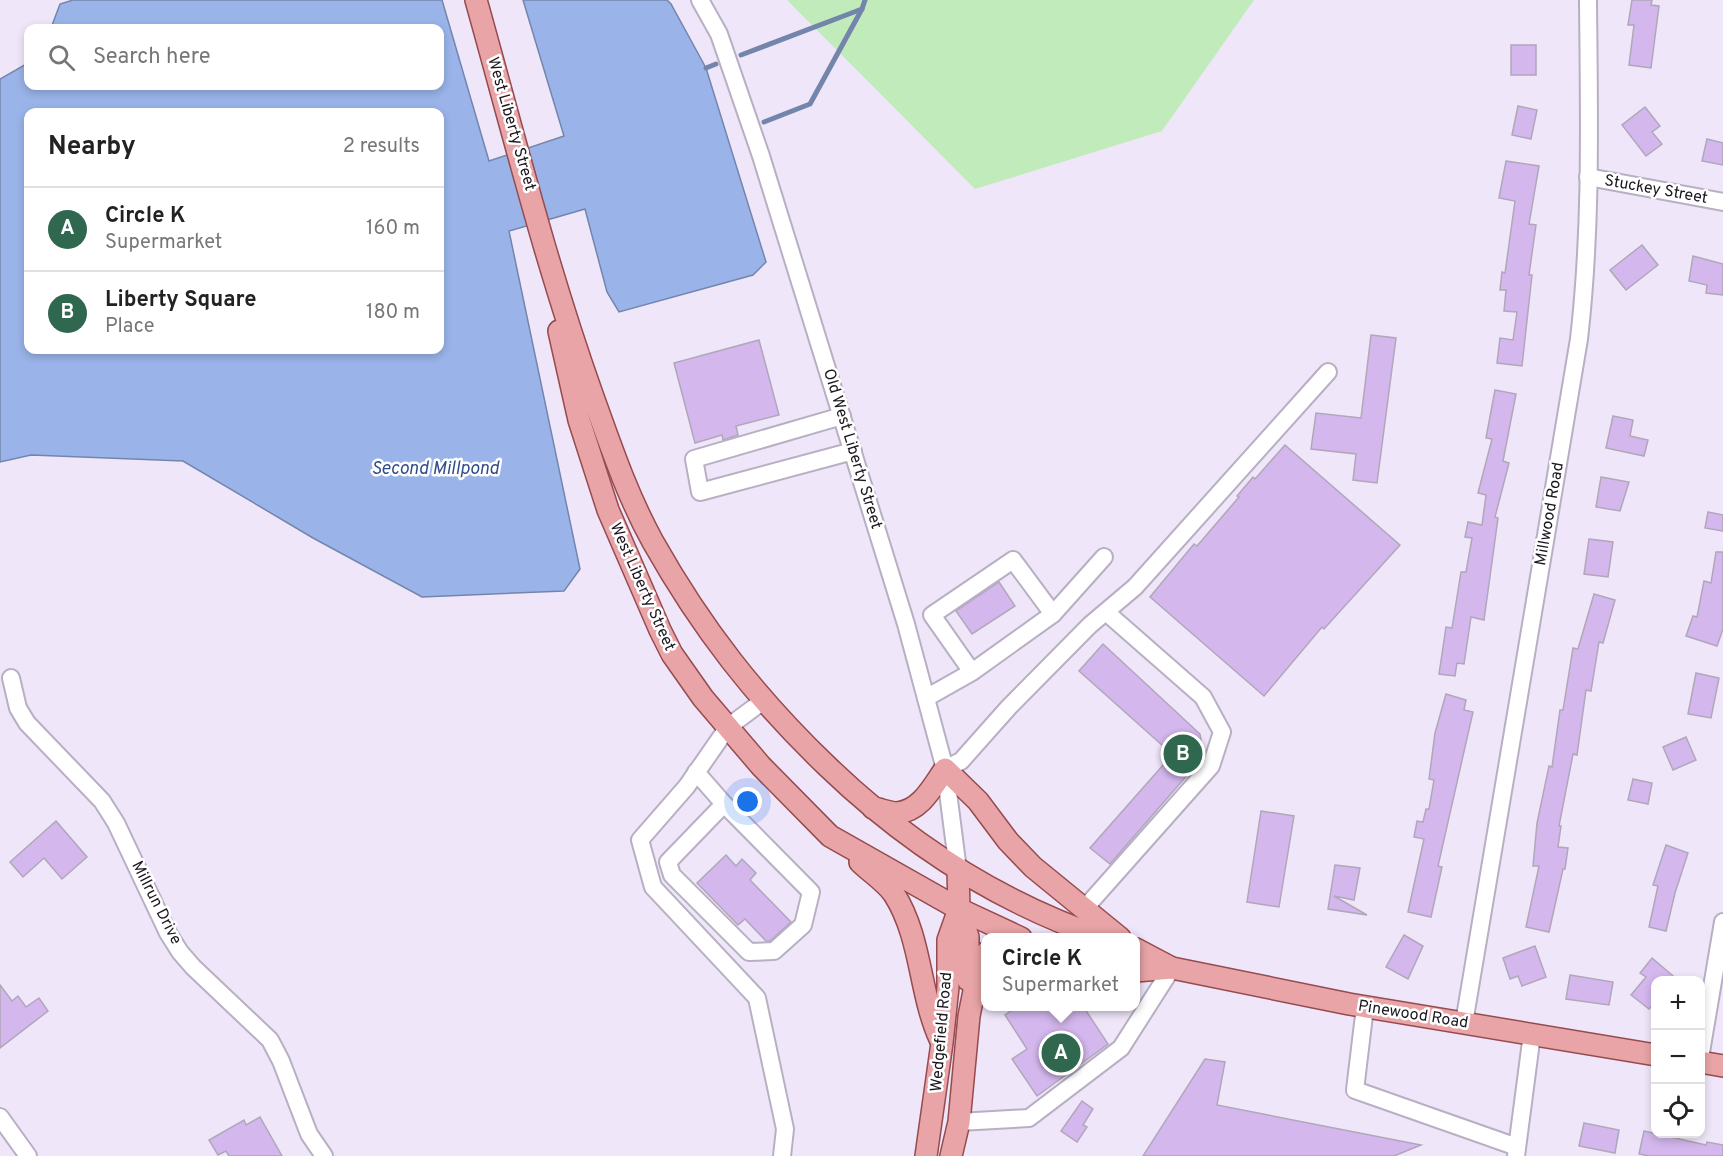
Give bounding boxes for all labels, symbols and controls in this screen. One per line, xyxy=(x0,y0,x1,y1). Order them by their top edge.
search box xyxy=(24,24,444,90)
icon: search xyxy=(45,41,78,74)
text: Search here xyxy=(93,44,211,71)
street label: West Liberty Street xyxy=(482,55,540,193)
text: Nearby xyxy=(48,131,136,164)
text: 2 results xyxy=(343,134,420,160)
street label: Stuckey Street xyxy=(1603,171,1709,209)
text: Circle K xyxy=(105,203,186,230)
text: A xyxy=(60,216,75,242)
text: 160 m xyxy=(366,216,420,242)
text: Supermarket xyxy=(105,230,222,256)
text: Liberty Square xyxy=(105,287,256,314)
text: B xyxy=(61,300,74,326)
text: 180 m xyxy=(366,300,420,326)
text: Place xyxy=(105,314,155,340)
street label: Old West Liberty Street xyxy=(818,366,886,532)
water label: Second Millpond xyxy=(371,458,500,481)
street label: Millwood Road xyxy=(1531,461,1569,567)
street label: West Liberty Street xyxy=(605,520,679,654)
pin: B xyxy=(1164,732,1202,777)
your location xyxy=(733,787,762,816)
street label: Millrun Drive xyxy=(126,858,186,948)
popup xyxy=(981,933,1140,1011)
text: Circle K xyxy=(1002,946,1082,973)
street label: Wedgefield Road xyxy=(927,971,957,1093)
text: Supermarket xyxy=(1002,973,1119,999)
map controls xyxy=(1651,976,1705,1138)
button: + xyxy=(1651,976,1705,1030)
street label: Pinewood Road xyxy=(1356,996,1470,1034)
pin: A xyxy=(1042,1030,1080,1076)
button: − xyxy=(1651,1030,1705,1084)
button: locate xyxy=(1651,1084,1705,1138)

